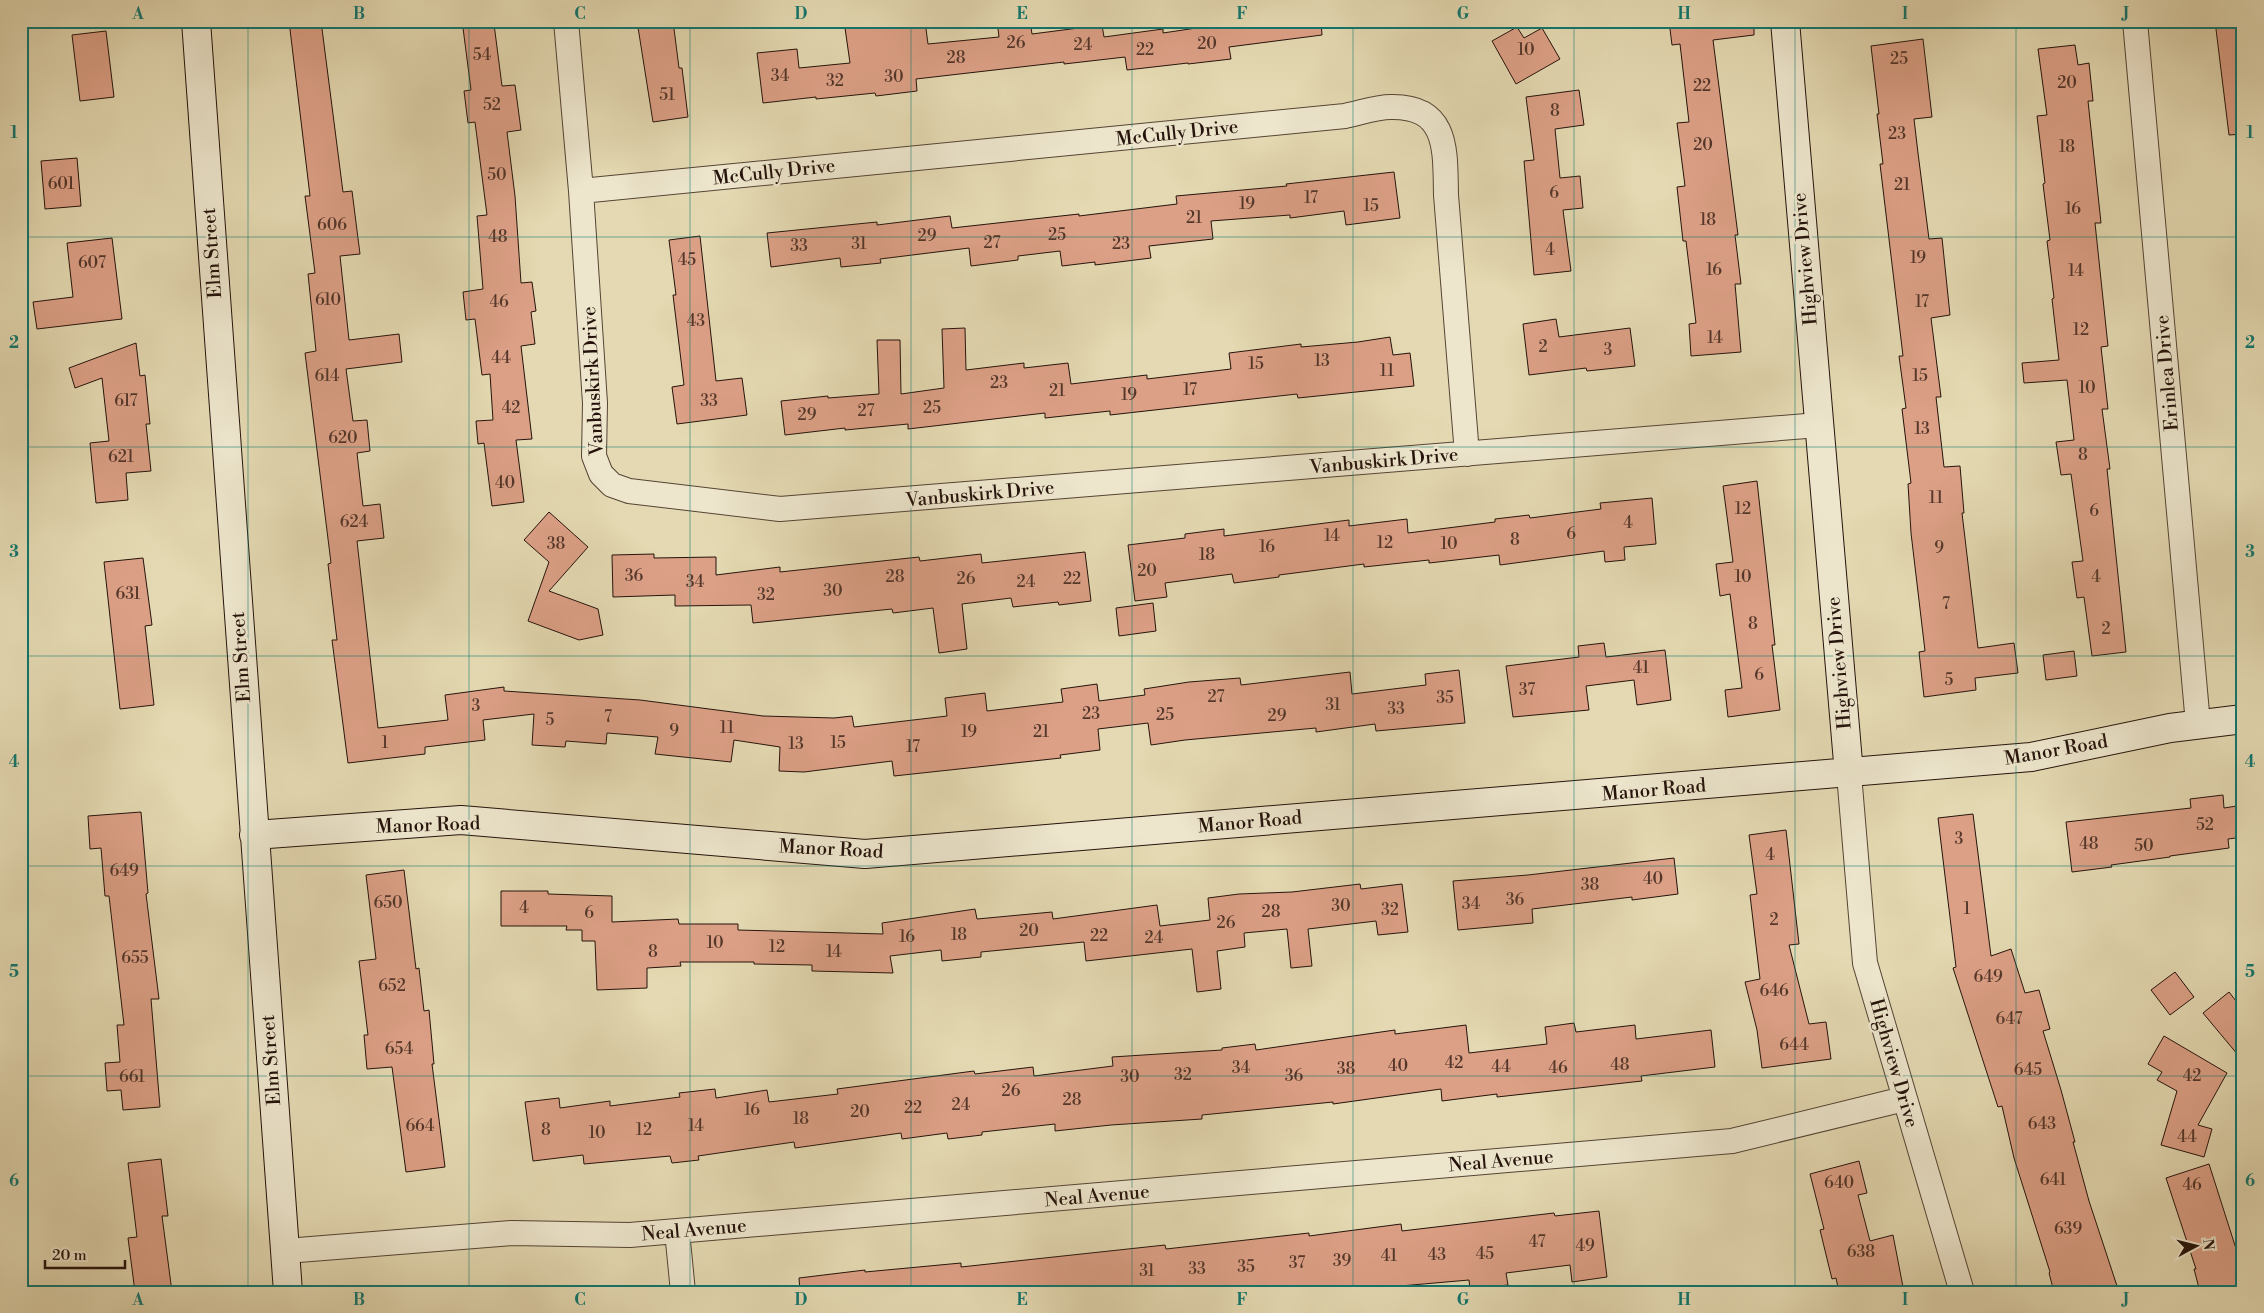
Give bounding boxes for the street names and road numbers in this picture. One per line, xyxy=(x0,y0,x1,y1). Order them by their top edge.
street label: McCully Drive xyxy=(1115,115,1239,151)
street label: McCully Drive xyxy=(712,154,836,190)
street label: Highview Drive xyxy=(1787,192,1823,326)
street label: Elm Street xyxy=(197,207,227,299)
street label: Vanbuskirk Drive xyxy=(577,306,609,457)
street label: Erinlea Drive xyxy=(2150,314,2184,432)
street label: Vanbuskirk Drive xyxy=(1308,443,1459,480)
street label: Vanbuskirk Drive xyxy=(904,476,1055,513)
street label: Highview Drive xyxy=(1821,596,1857,730)
street label: Elm Street xyxy=(226,611,256,703)
street label: Manor Road xyxy=(2002,729,2110,771)
street label: Manor Road xyxy=(1601,773,1707,807)
street label: Manor Road xyxy=(1197,805,1303,839)
street label: Manor Road xyxy=(375,811,481,839)
street label: Manor Road xyxy=(778,834,884,864)
street label: Highview Drive xyxy=(1864,996,1924,1130)
street label: Elm Street xyxy=(256,1014,286,1106)
street label: Neal Avenue xyxy=(1448,1144,1554,1178)
street label: Neal Avenue xyxy=(1044,1179,1150,1213)
street label: Neal Avenue xyxy=(641,1213,747,1247)

